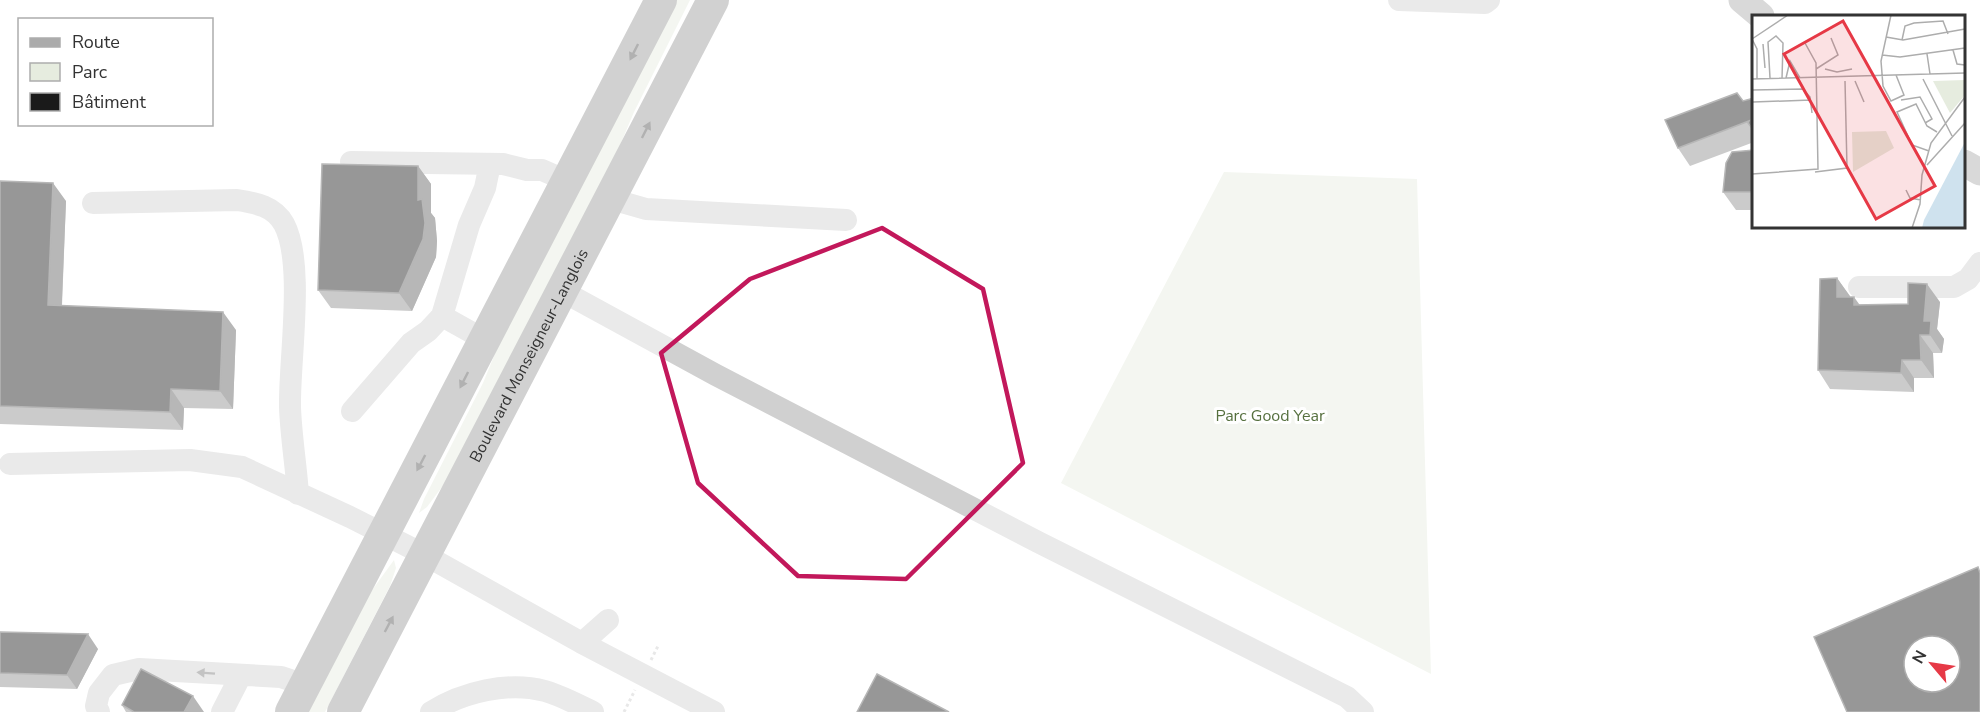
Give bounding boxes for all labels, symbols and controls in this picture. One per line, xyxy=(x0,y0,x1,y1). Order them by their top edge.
inset map xyxy=(1752,15,1965,228)
legend xyxy=(18,18,213,126)
text: Route xyxy=(72,30,120,54)
one-way arrow xyxy=(629,44,639,61)
text: Parc xyxy=(72,60,107,84)
text: Bâtiment xyxy=(72,90,146,114)
one-way arrow xyxy=(641,121,651,138)
street label: Boulevard Monseigneur-Langlois xyxy=(465,245,594,466)
one-way arrow xyxy=(459,372,469,389)
park label: Parc Good Year xyxy=(1215,405,1325,427)
one-way arrow xyxy=(416,455,426,472)
one-way arrow xyxy=(384,615,394,632)
north arrow xyxy=(1902,634,1962,694)
text: N xyxy=(1907,647,1932,668)
one-way arrow xyxy=(196,668,215,678)

